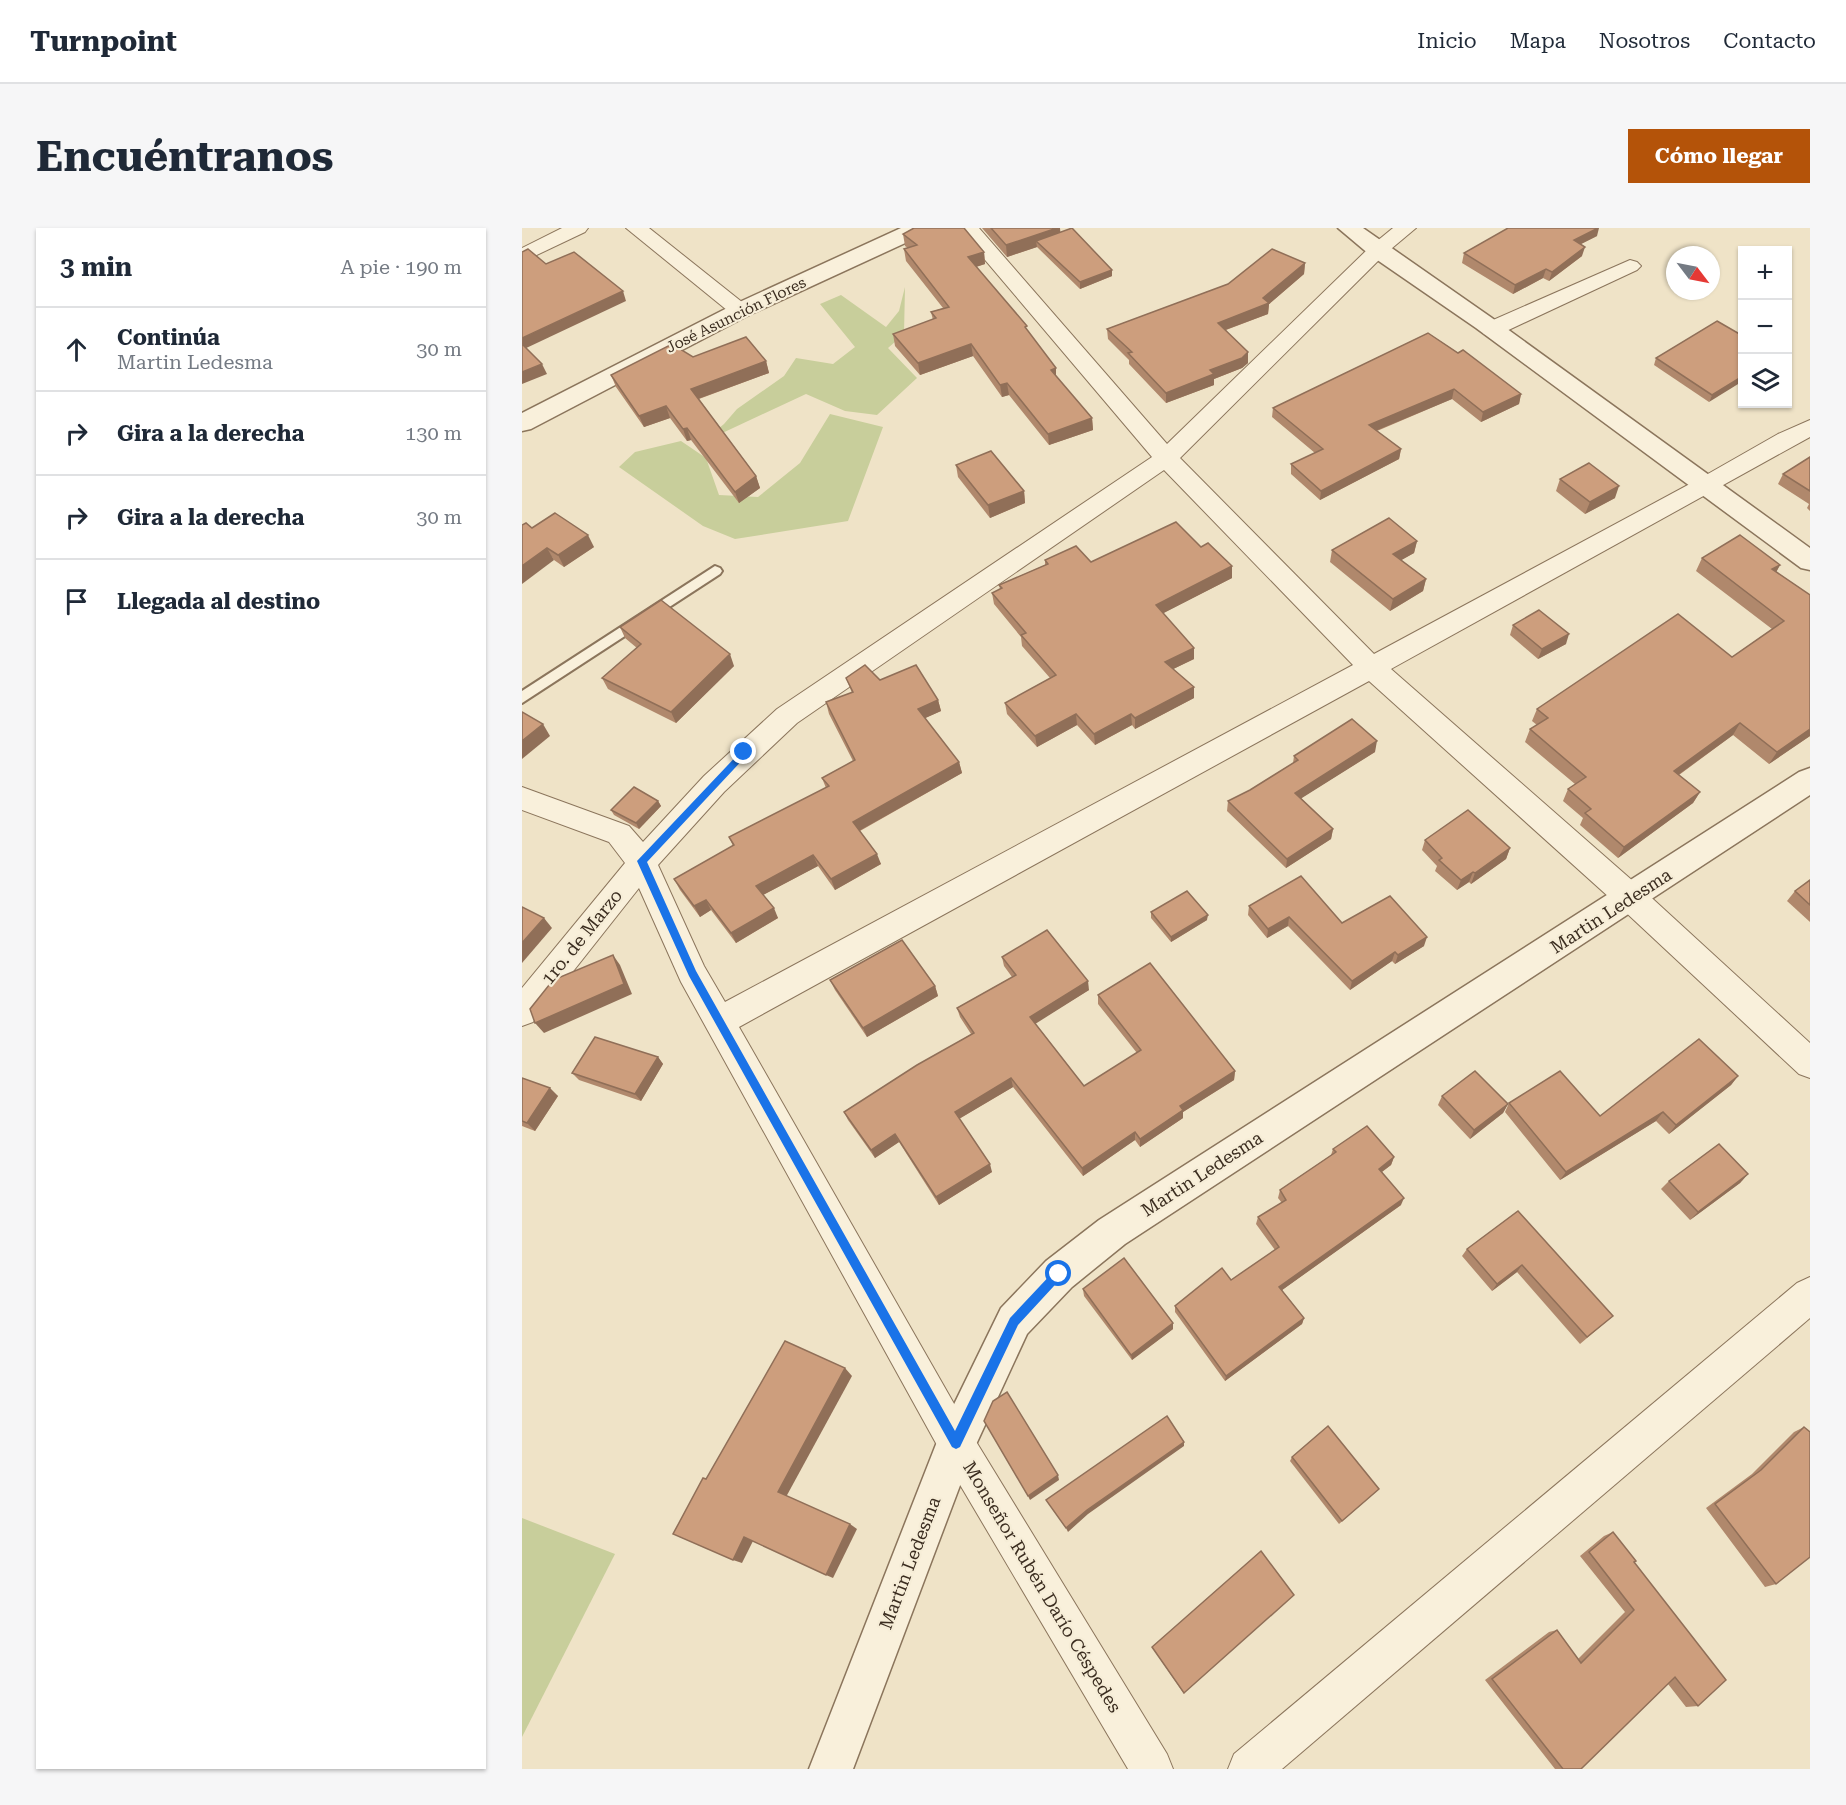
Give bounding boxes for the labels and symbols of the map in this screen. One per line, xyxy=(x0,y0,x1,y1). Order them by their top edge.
north arrow xyxy=(1666,246,1720,300)
street label: José Asunción Flores xyxy=(663,273,809,357)
route end xyxy=(730,738,756,764)
street label: Martin Ledesma xyxy=(1546,863,1676,958)
street label: 1ro. de Marzo xyxy=(537,885,626,988)
street label: Martin Ledesma xyxy=(1137,1126,1267,1221)
route start xyxy=(1045,1260,1071,1286)
street label: Monseñor Rubén Darío Céspedes xyxy=(959,1457,1126,1716)
street label: Martin Ledesma xyxy=(875,1493,945,1632)

